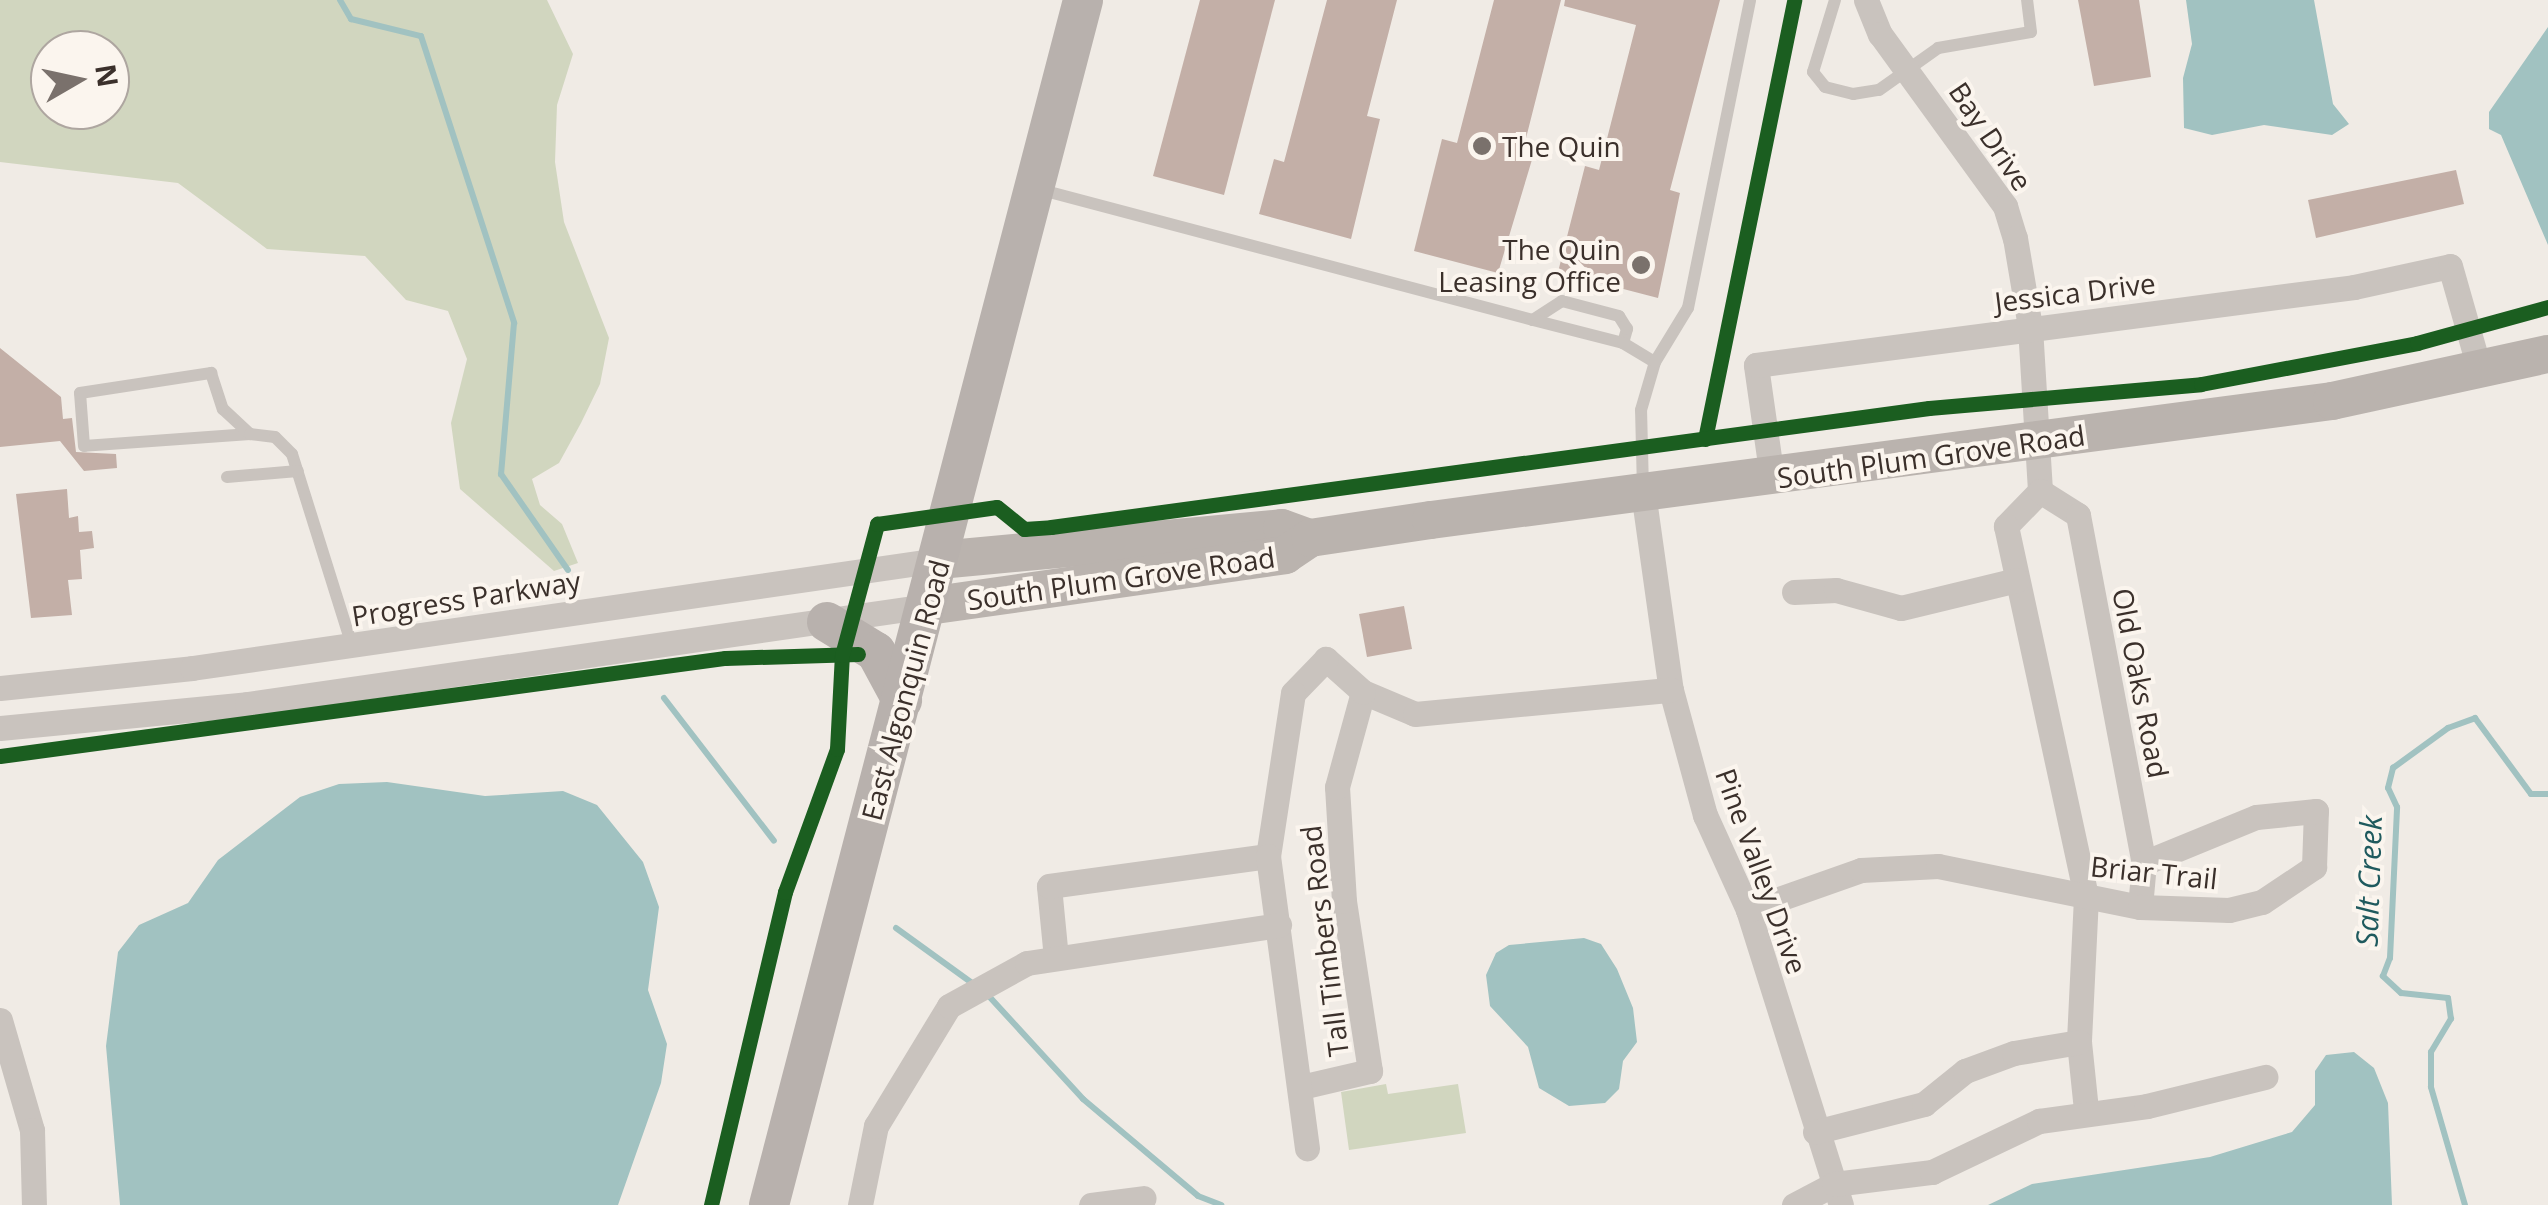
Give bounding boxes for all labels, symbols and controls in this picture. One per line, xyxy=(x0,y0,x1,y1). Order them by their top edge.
north arrow xyxy=(30,30,130,130)
text: N xyxy=(87,61,128,90)
street label: Bay Drive xyxy=(1943,75,2039,197)
place label: The Quin xyxy=(1502,129,1621,163)
marker: The Quin xyxy=(1471,135,1493,157)
place label: The Quin Leasing Office xyxy=(1438,232,1621,298)
marker: The Quin Leasing Office xyxy=(1630,254,1652,276)
street label: Jessica Drive xyxy=(1993,265,2157,319)
street label: South Plum Grove Road xyxy=(1775,418,2087,494)
street label: South Plum Grove Road xyxy=(965,540,1277,616)
street label: East Algonquin Road xyxy=(854,556,956,824)
street label: Progress Parkway xyxy=(349,563,583,633)
street label: Old Oaks Road xyxy=(2106,585,2176,781)
street label: Pine Valley Drive xyxy=(1709,764,1815,978)
water label: Salt Creek xyxy=(2349,815,2389,947)
street label: Tall Timbers Road xyxy=(1293,824,1355,1058)
street label: Briar Trail xyxy=(2089,849,2219,895)

